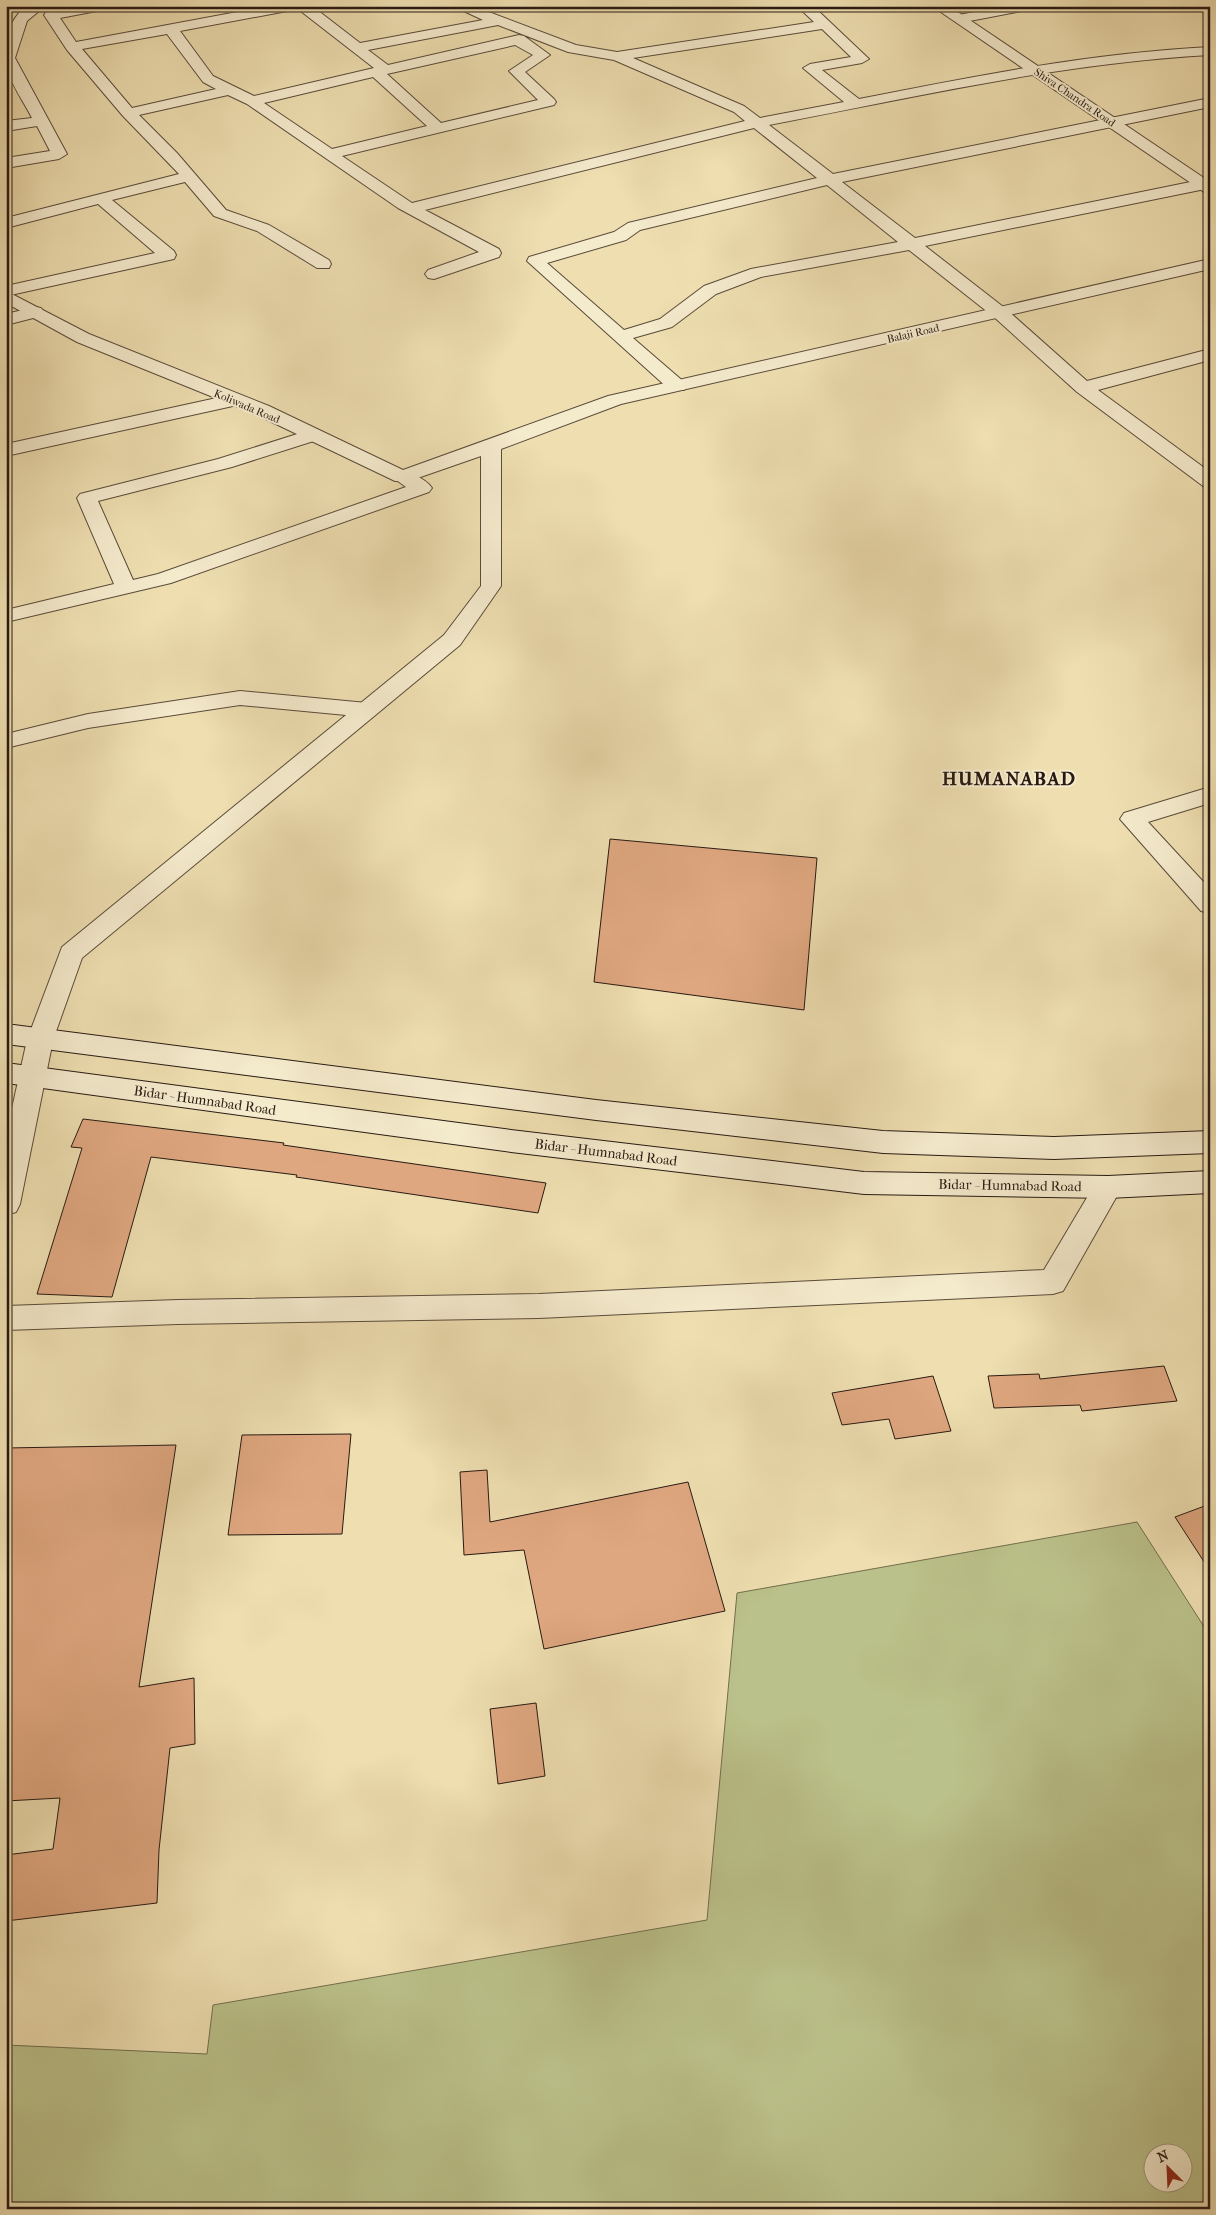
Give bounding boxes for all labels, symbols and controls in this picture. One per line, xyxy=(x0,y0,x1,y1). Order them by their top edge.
street label: Shiva Chandra Road xyxy=(1032,65,1119,130)
street label: Balaji Road xyxy=(886,321,942,346)
street label: Koliwada Road xyxy=(212,387,283,427)
district label: HUMANABAD xyxy=(942,768,1076,790)
street label: Bidar - Humnabad Road xyxy=(133,1082,278,1119)
street label: Bidar - Humnabad Road xyxy=(534,1135,679,1170)
street label: Bidar - Humnabad Road xyxy=(938,1176,1082,1195)
north arrow xyxy=(1144,2142,1194,2192)
text: N xyxy=(1155,2147,1172,2167)

